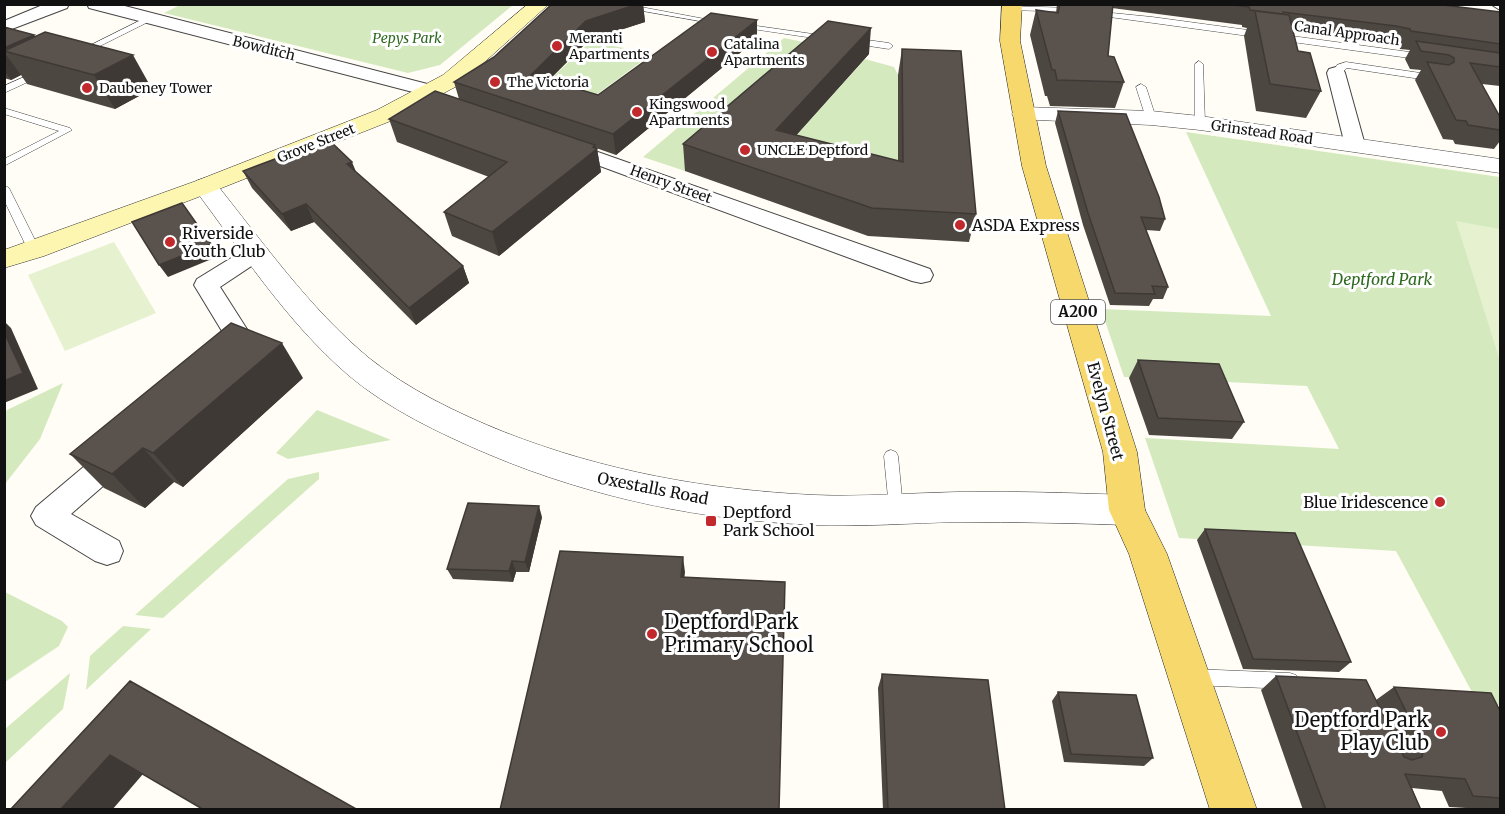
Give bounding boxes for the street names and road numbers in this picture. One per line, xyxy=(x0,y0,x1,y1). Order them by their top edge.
street label: Canal Approach xyxy=(1293,17,1401,49)
street label: Bowditch xyxy=(231,32,297,64)
street label: Grinstead Road xyxy=(1210,116,1315,148)
street label: Grove Street xyxy=(274,119,358,167)
street label: Henry Street xyxy=(628,161,715,207)
road number: A200 xyxy=(1051,300,1105,324)
street label: Evelyn Street xyxy=(1083,360,1129,463)
street label: Oxestalls Road xyxy=(596,467,711,509)

